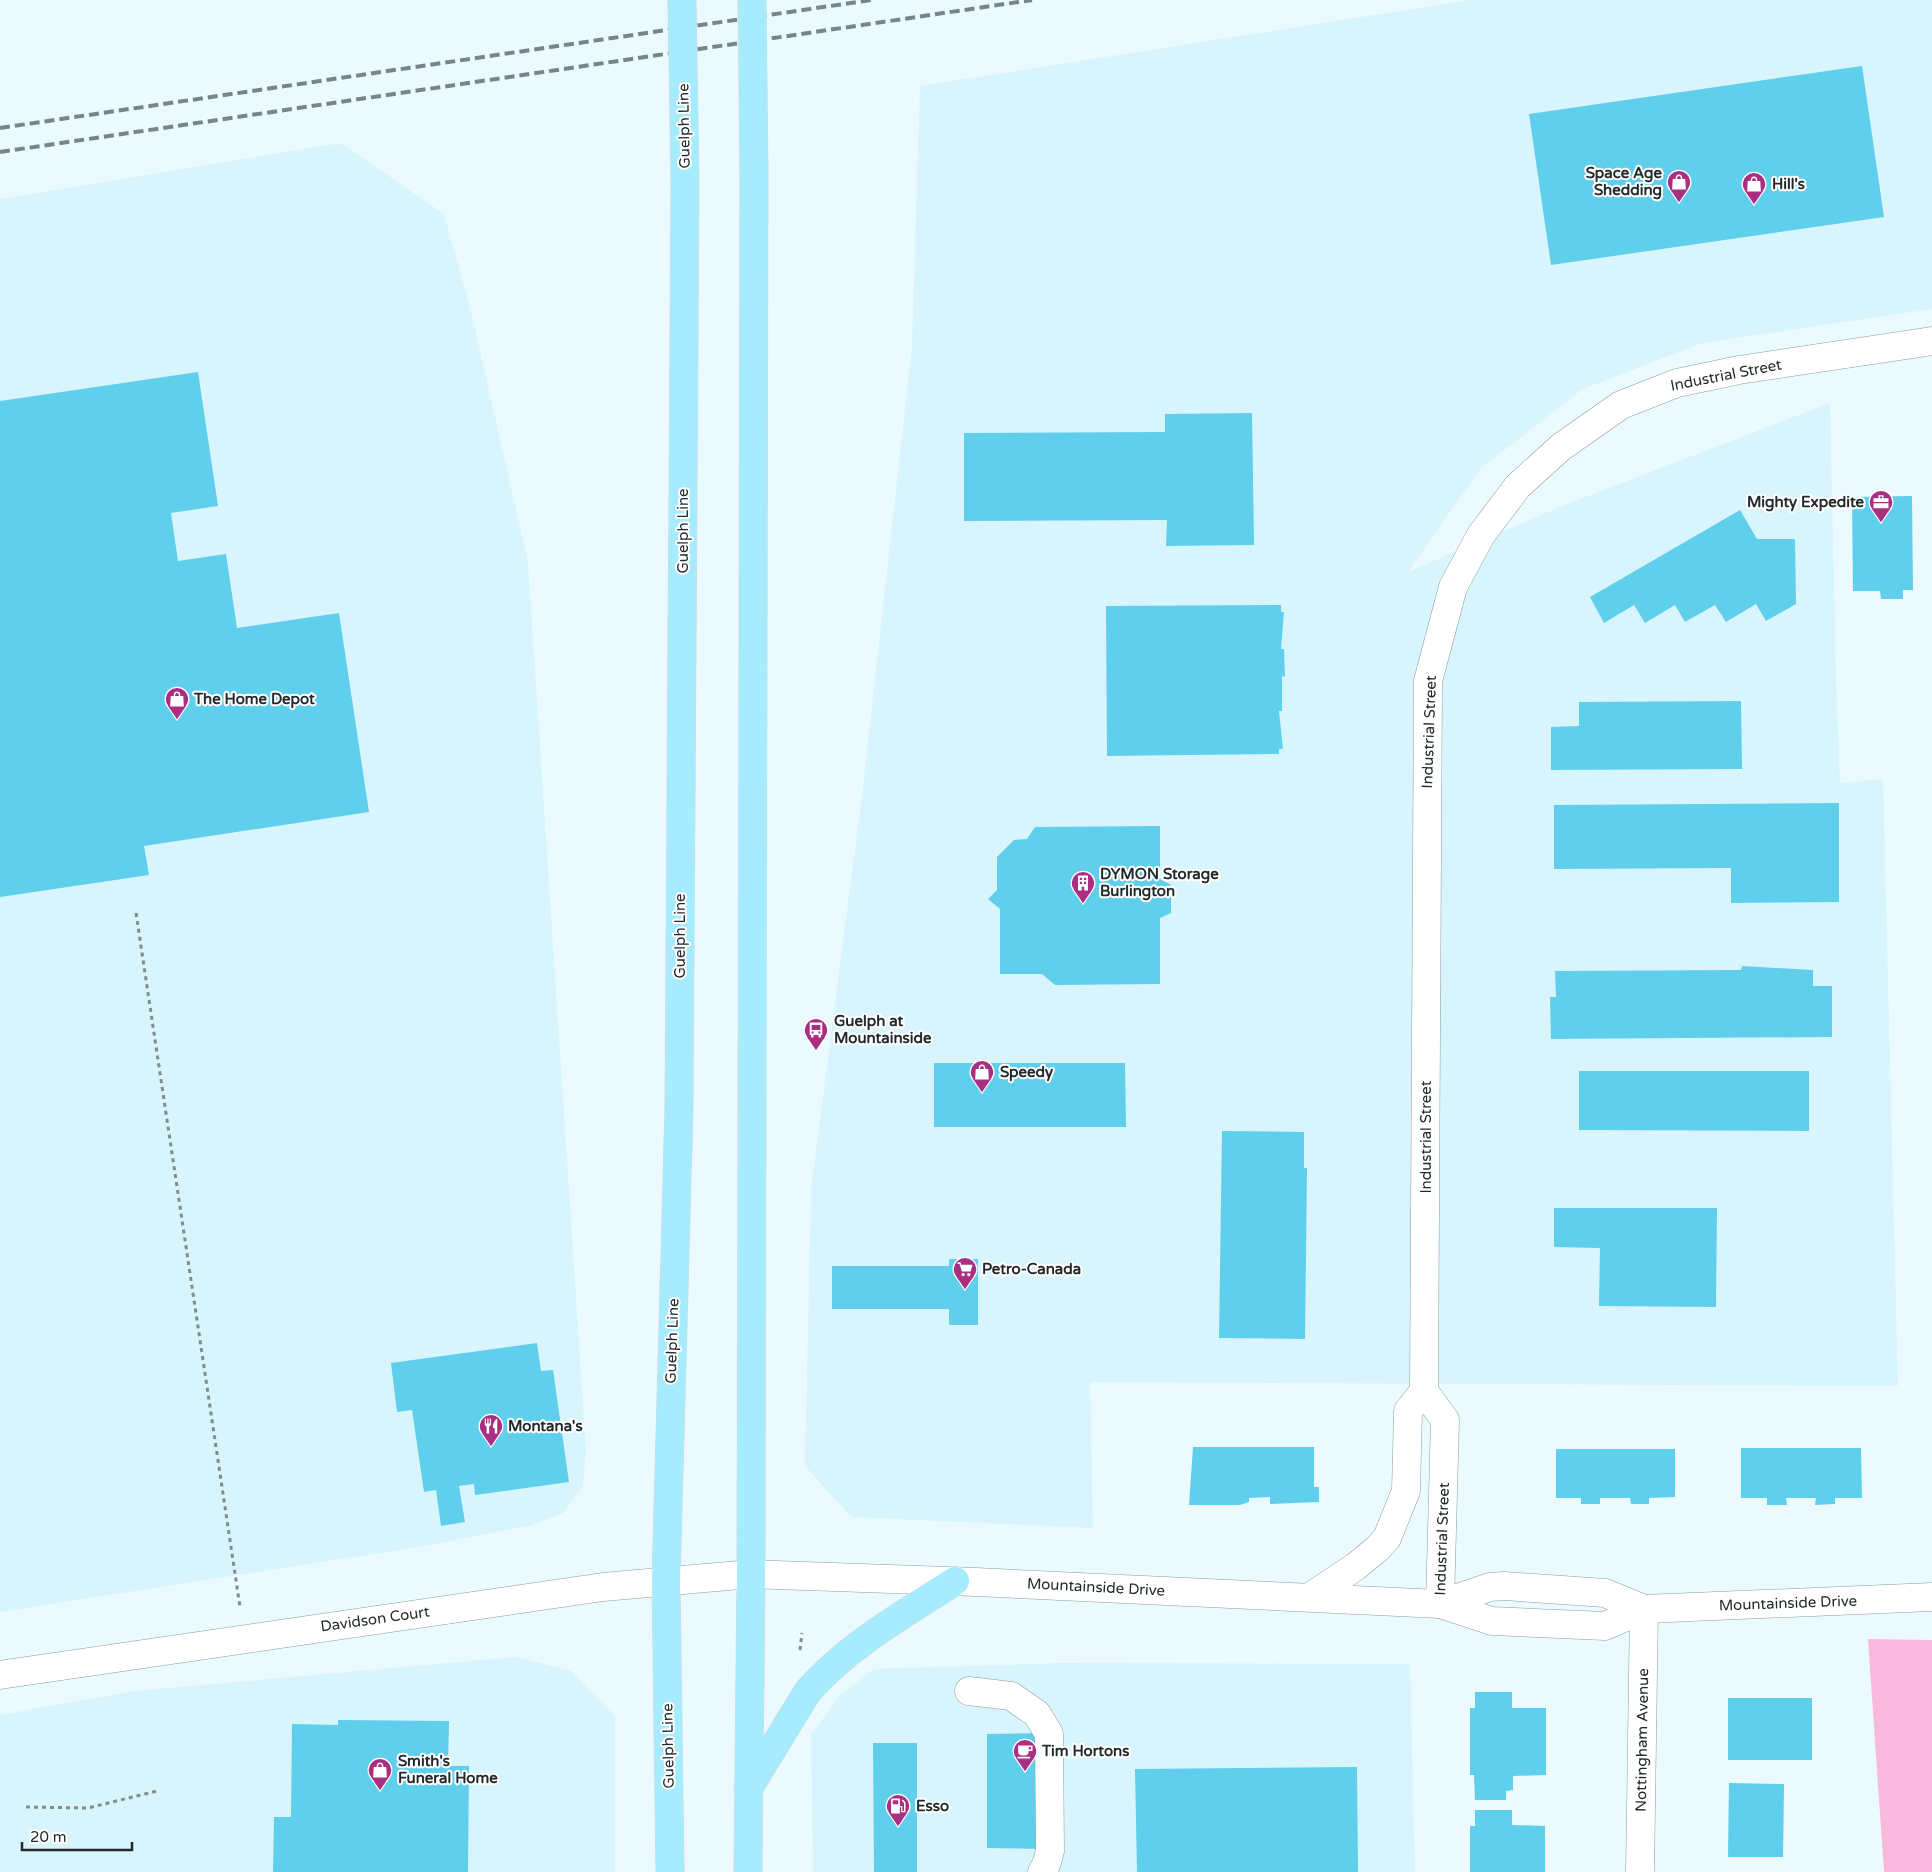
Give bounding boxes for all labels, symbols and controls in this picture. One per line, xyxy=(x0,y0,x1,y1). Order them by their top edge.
street label: Guelph Line xyxy=(674,83,694,169)
place label: Space Age Shedding xyxy=(1586,164,1663,200)
shop icon: Space Age Shedding xyxy=(1666,169,1692,203)
shop icon: Hill's xyxy=(1741,171,1767,205)
place label: Hill's xyxy=(1772,175,1805,193)
street label: Industrial Street xyxy=(1669,355,1784,395)
street label: Guelph Line xyxy=(674,488,692,574)
office icon: Mighty Expedite xyxy=(1868,489,1894,523)
place label: Mighty Expedite xyxy=(1747,493,1865,512)
street label: Industrial Street xyxy=(1418,675,1440,789)
shop icon: The Home Depot xyxy=(164,686,190,720)
place label: The Home Depot xyxy=(193,690,315,709)
place label: DYMON Storage Burlington xyxy=(1100,865,1219,901)
building icon: DYMON Storage Burlington xyxy=(1070,870,1096,904)
street label: Guelph Line xyxy=(671,893,689,979)
place label: Guelph at Mountainside xyxy=(834,1012,932,1047)
bus stop icon: Guelph at Mountainside xyxy=(803,1017,829,1051)
shop icon: Speedy xyxy=(969,1059,995,1093)
place label: Speedy xyxy=(1000,1063,1053,1082)
street label: Industrial Street xyxy=(1417,1080,1435,1194)
supermarket icon: Petro-Canada xyxy=(952,1256,978,1290)
place label: Petro-Canada xyxy=(982,1260,1081,1278)
street label: Guelph Line xyxy=(662,1298,682,1384)
restaurant icon: Montana's xyxy=(478,1413,504,1447)
place label: Montana's xyxy=(508,1417,583,1435)
street label: Industrial Street xyxy=(1431,1482,1453,1596)
street label: Mountainside Drive xyxy=(1026,1574,1166,1600)
street label: Mountainside Drive xyxy=(1719,1592,1857,1614)
street label: Davidson Court xyxy=(319,1602,431,1636)
street label: Nottingham Avenue xyxy=(1632,1668,1652,1812)
street label: Guelph Line xyxy=(658,1703,678,1789)
cafe icon: Tim Hortons xyxy=(1012,1738,1038,1772)
place label: Tim Hortons xyxy=(1041,1742,1129,1760)
place label: Smith's Funeral Home xyxy=(398,1752,498,1787)
shop icon: Smith's Funeral Home xyxy=(367,1757,393,1791)
fuel station icon: Esso xyxy=(885,1793,911,1827)
place label: Esso xyxy=(916,1797,949,1815)
scale bar xyxy=(22,1820,132,1852)
text: 20 m xyxy=(30,1828,67,1846)

